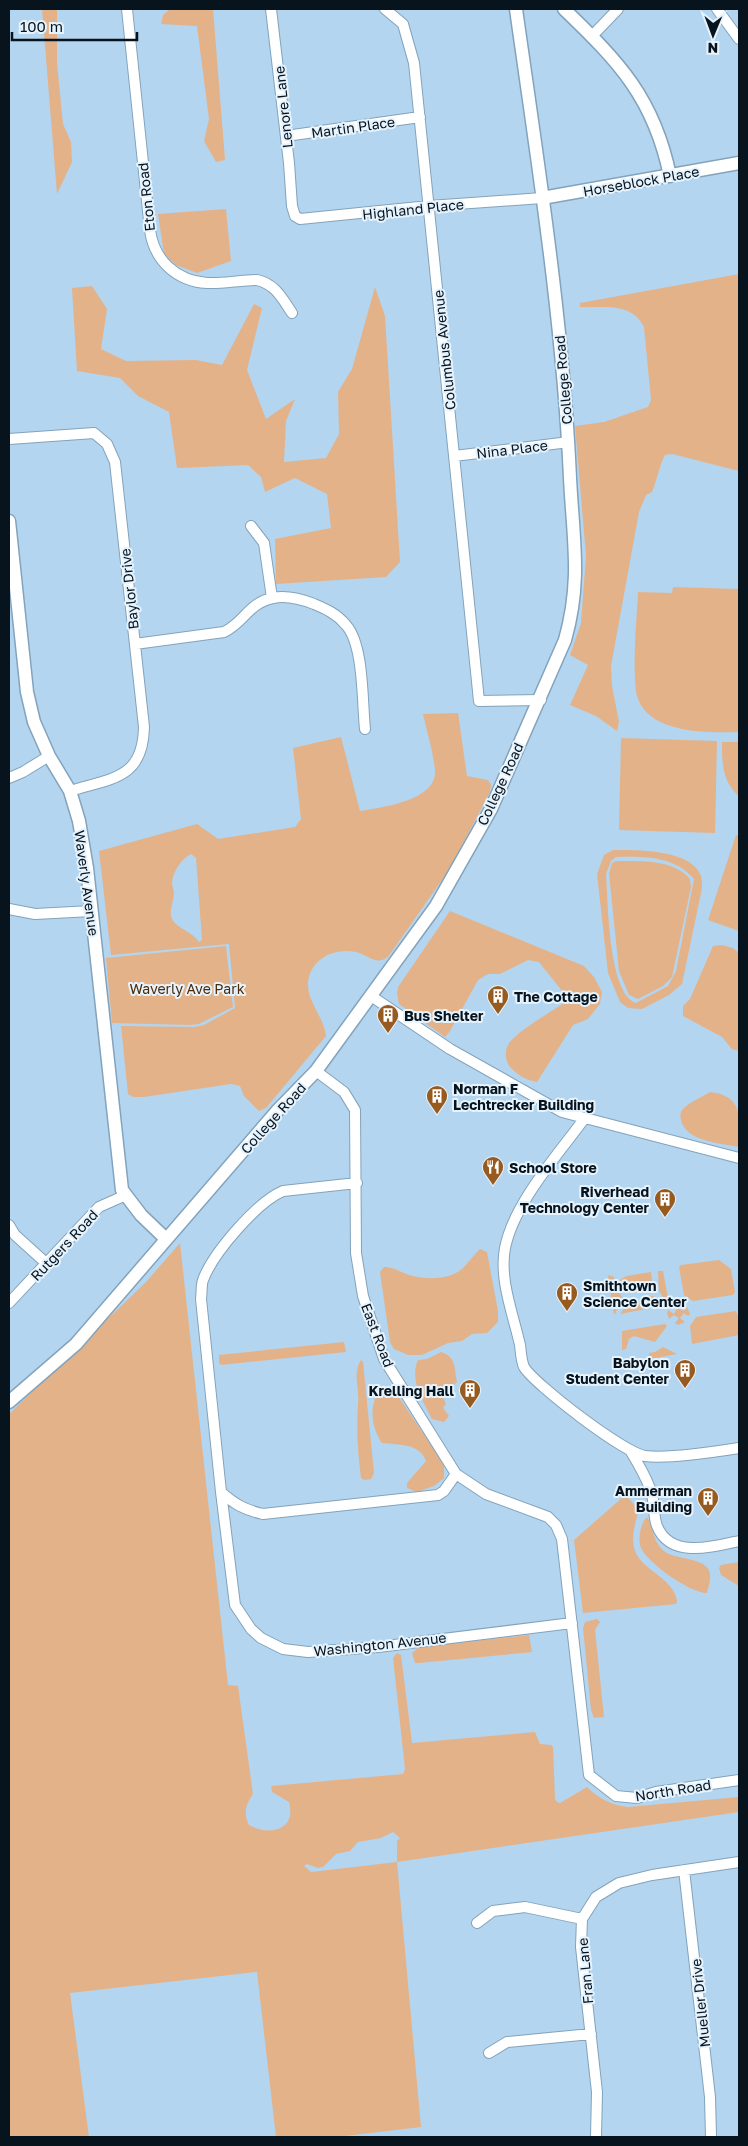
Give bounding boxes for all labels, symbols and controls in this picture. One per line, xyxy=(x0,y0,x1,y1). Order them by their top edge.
scale bar xyxy=(12,10,138,42)
north arrow xyxy=(688,10,738,60)
text: 100 m xyxy=(20,17,63,35)
text: N xyxy=(707,40,718,57)
street label: Lenore Lane xyxy=(270,65,296,149)
street label: Martin Place xyxy=(310,113,396,141)
street label: Eton Road xyxy=(134,162,158,232)
street label: Horseblock Place xyxy=(582,162,700,200)
street label: Highland Place xyxy=(361,195,465,223)
street label: Columbus Avenue xyxy=(429,289,459,411)
street label: College Road xyxy=(551,335,575,425)
street label: Nina Place xyxy=(475,436,549,462)
street label: Baylor Drive xyxy=(116,548,142,630)
street label: College Road xyxy=(473,740,527,828)
street label: Waverly Avenue xyxy=(71,829,103,937)
park label: Waverly Ave Park xyxy=(129,980,245,997)
building icon: The Cottage xyxy=(486,984,510,1015)
place label: The Cottage xyxy=(514,988,598,1005)
building icon: Bus Shelter xyxy=(376,1003,400,1034)
place label: Bus Shelter xyxy=(404,1007,484,1024)
street label: College Road xyxy=(237,1079,309,1157)
place label: Norman F Lechtrecker Building xyxy=(453,1080,594,1113)
building icon: Norman F Lechtrecker Building xyxy=(425,1084,449,1115)
restaurant icon: School Store xyxy=(481,1155,505,1186)
place label: School Store xyxy=(509,1159,597,1176)
place label: Riverhead Technology Center xyxy=(520,1183,650,1216)
building icon: Riverhead Technology Center xyxy=(653,1187,677,1218)
street label: Rutgers Road xyxy=(27,1206,101,1284)
place label: Smithtown Science Center xyxy=(583,1277,687,1310)
building icon: Smithtown Science Center xyxy=(555,1281,579,1312)
street label: East Road xyxy=(358,1301,398,1369)
place label: Babylon Student Center xyxy=(565,1354,670,1387)
building icon: Babylon Student Center xyxy=(673,1358,697,1389)
building icon: Krelling Hall xyxy=(458,1378,482,1409)
place label: Krelling Hall xyxy=(368,1382,454,1399)
place label: Ammerman Building xyxy=(615,1482,692,1515)
building icon: Ammerman Building xyxy=(696,1486,720,1517)
street label: Washington Avenue xyxy=(313,1629,447,1659)
street label: North Road xyxy=(634,1776,712,1804)
street label: Fran Lane xyxy=(574,1937,596,2005)
street label: Mueller Drive xyxy=(687,1958,713,2048)

